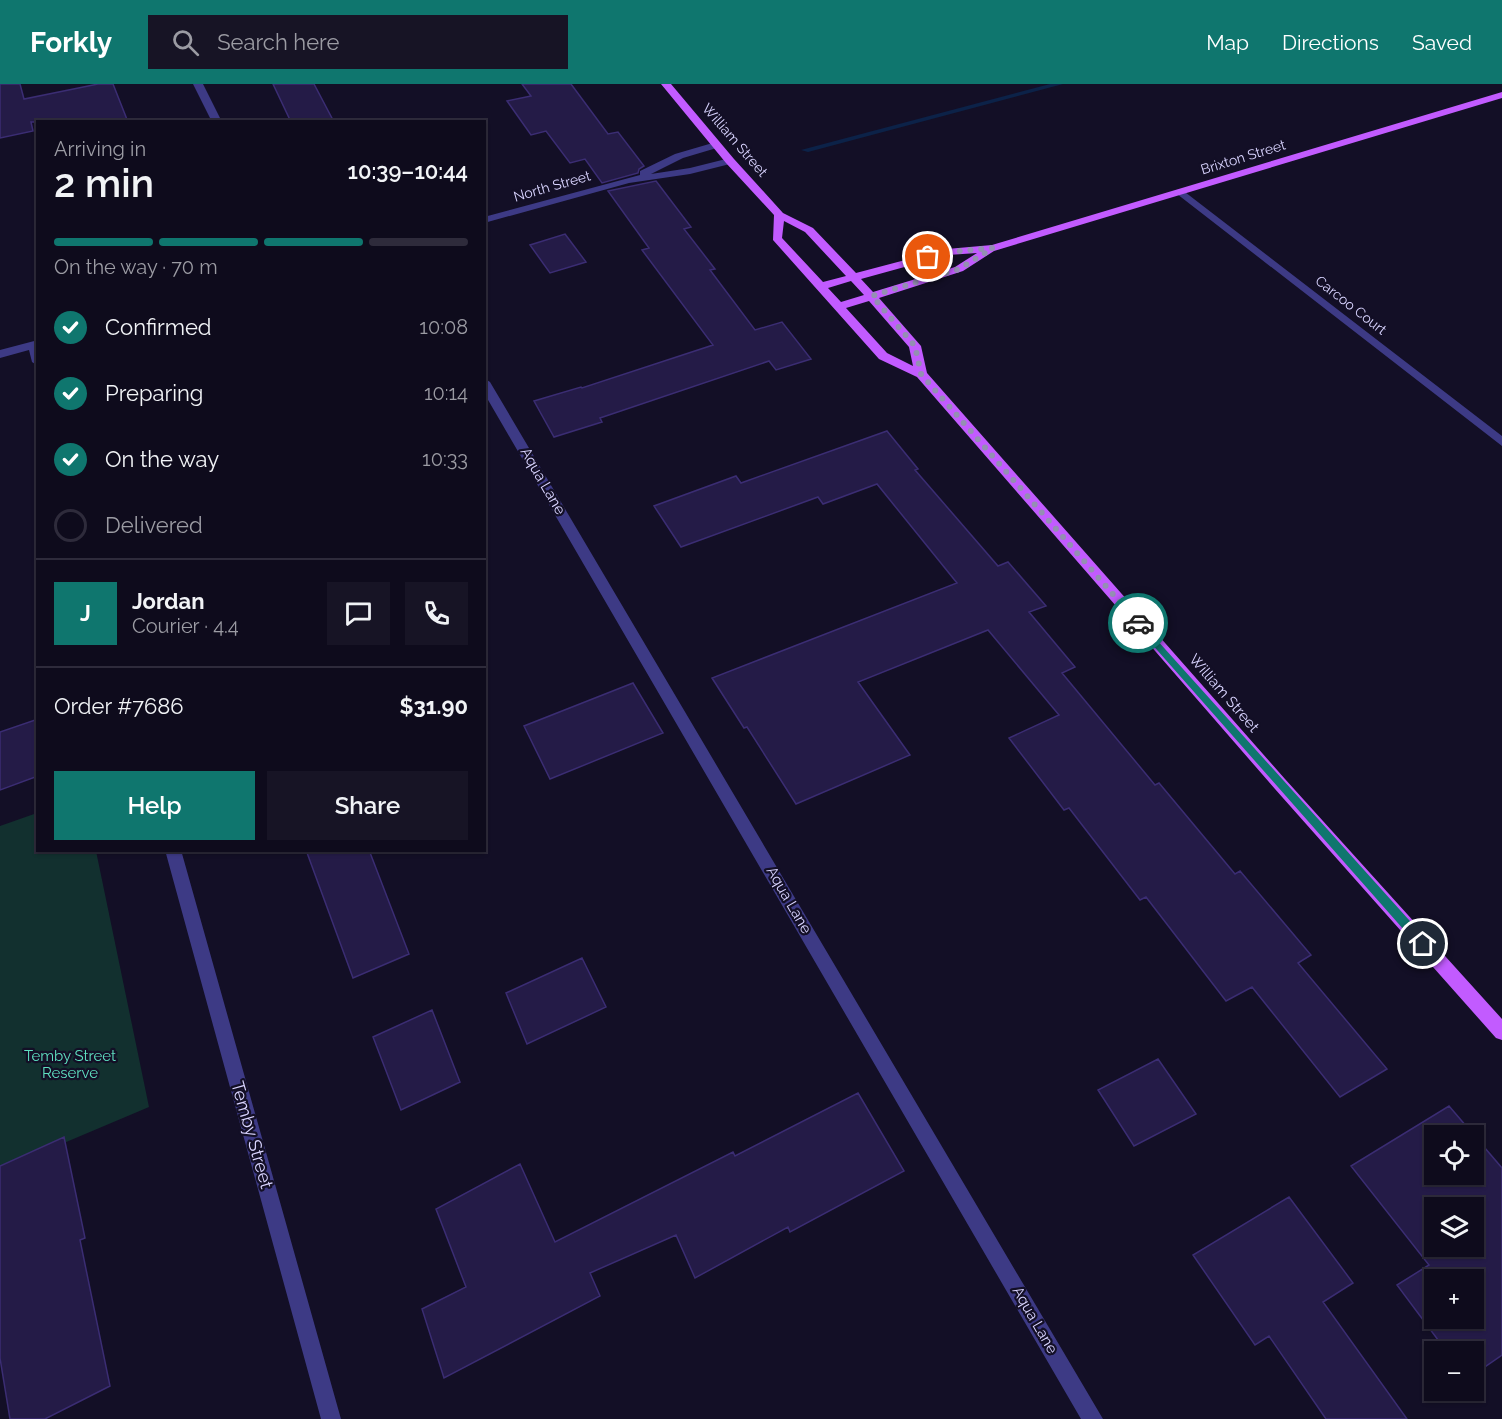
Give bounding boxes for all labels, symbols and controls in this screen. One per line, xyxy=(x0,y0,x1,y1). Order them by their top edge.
search box xyxy=(148,15,568,69)
text: Forkly xyxy=(30,26,112,59)
icon: search xyxy=(169,26,202,59)
text: Search here xyxy=(217,29,339,55)
text: Map xyxy=(1206,30,1249,55)
text: Directions xyxy=(1282,30,1379,55)
text: Saved xyxy=(1412,30,1472,55)
street label: William Street xyxy=(699,100,771,180)
street label: Brixton Street xyxy=(1199,136,1288,177)
text: Arriving in xyxy=(54,137,146,161)
text: 10:39–10:44 xyxy=(348,158,468,184)
text: 2 min xyxy=(54,160,154,206)
street label: North Street xyxy=(512,167,593,205)
pin xyxy=(902,231,953,282)
icon: bag xyxy=(911,240,944,273)
text: On the way · 70 m xyxy=(54,255,218,279)
street label: Carcoo Court xyxy=(1312,272,1390,338)
icon: check xyxy=(54,311,87,344)
text: Confirmed xyxy=(105,314,212,340)
text: 10:08 xyxy=(419,315,468,339)
icon: check xyxy=(54,377,87,410)
text: Preparing xyxy=(105,380,203,406)
text: 10:14 xyxy=(424,381,468,405)
icon: check xyxy=(54,443,87,476)
street label: Aqua Lane xyxy=(517,444,570,518)
text: On the way xyxy=(105,446,219,472)
text: 10:33 xyxy=(422,447,468,471)
text: Delivered xyxy=(105,512,203,538)
button: chat xyxy=(327,582,390,645)
button: phone xyxy=(405,582,468,645)
text: Jordan xyxy=(132,588,204,614)
courier xyxy=(1108,593,1168,653)
text: J xyxy=(80,600,91,626)
icon: car xyxy=(1122,607,1155,640)
text: Courier · 4.4 xyxy=(132,614,239,638)
street label: William Street xyxy=(1185,650,1263,736)
text: Order #7686 xyxy=(54,693,184,719)
text: $31.90 xyxy=(400,693,468,719)
button: Help xyxy=(54,771,255,840)
button: Share xyxy=(267,771,468,840)
street label: Aqua Lane xyxy=(763,863,816,937)
pin xyxy=(1397,918,1448,969)
icon: home xyxy=(1406,927,1439,960)
park label: Temby Street Reserve xyxy=(24,1047,116,1082)
street label: Temby Street xyxy=(227,1079,278,1191)
map controls xyxy=(1424,1125,1484,1401)
button: locate xyxy=(1424,1125,1484,1185)
button: layers xyxy=(1424,1197,1484,1257)
button: + xyxy=(1424,1269,1484,1329)
street label: Aqua Lane xyxy=(1009,1283,1062,1357)
button: − xyxy=(1424,1341,1484,1401)

